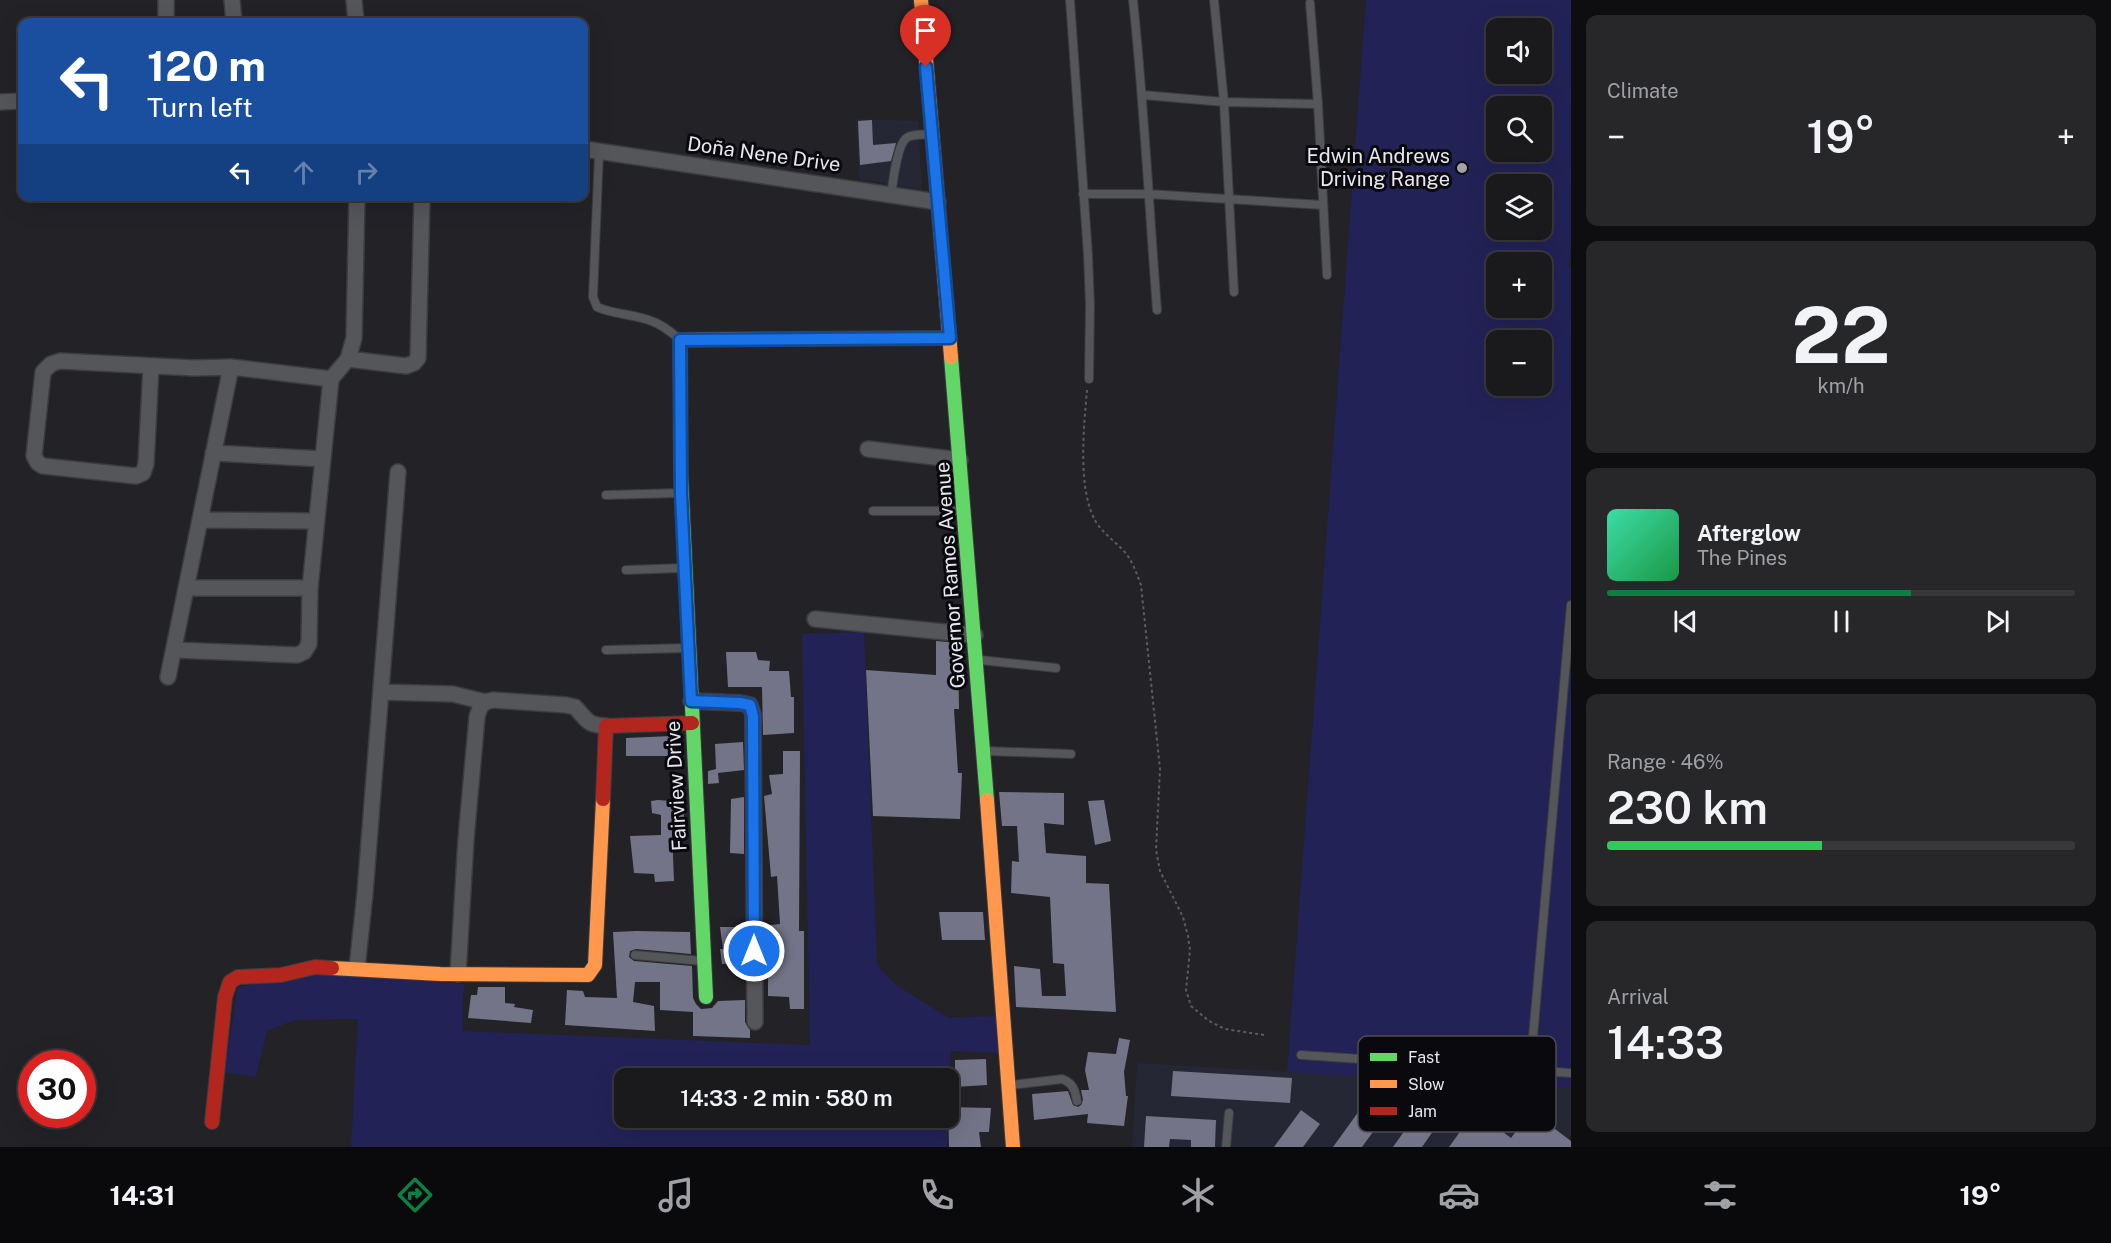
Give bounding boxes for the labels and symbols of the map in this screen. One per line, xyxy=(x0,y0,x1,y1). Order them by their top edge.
pin xyxy=(900,5,951,67)
street label: Doña Nene Drive xyxy=(686,131,842,177)
place label: Edwin Andrews Driving Range xyxy=(1307,144,1450,191)
marker: Edwin Andrews Driving Range xyxy=(1455,161,1469,175)
street label: Governor Ramos Avenue xyxy=(930,461,970,689)
street label: Fairview Drive xyxy=(661,720,691,852)
position arrow xyxy=(722,919,786,983)
legend xyxy=(1358,1036,1556,1132)
text: Fast xyxy=(1408,1048,1440,1067)
speed limit sign: 30 xyxy=(18,1050,96,1128)
text: Slow xyxy=(1408,1075,1445,1094)
text: Jam xyxy=(1408,1102,1437,1121)

